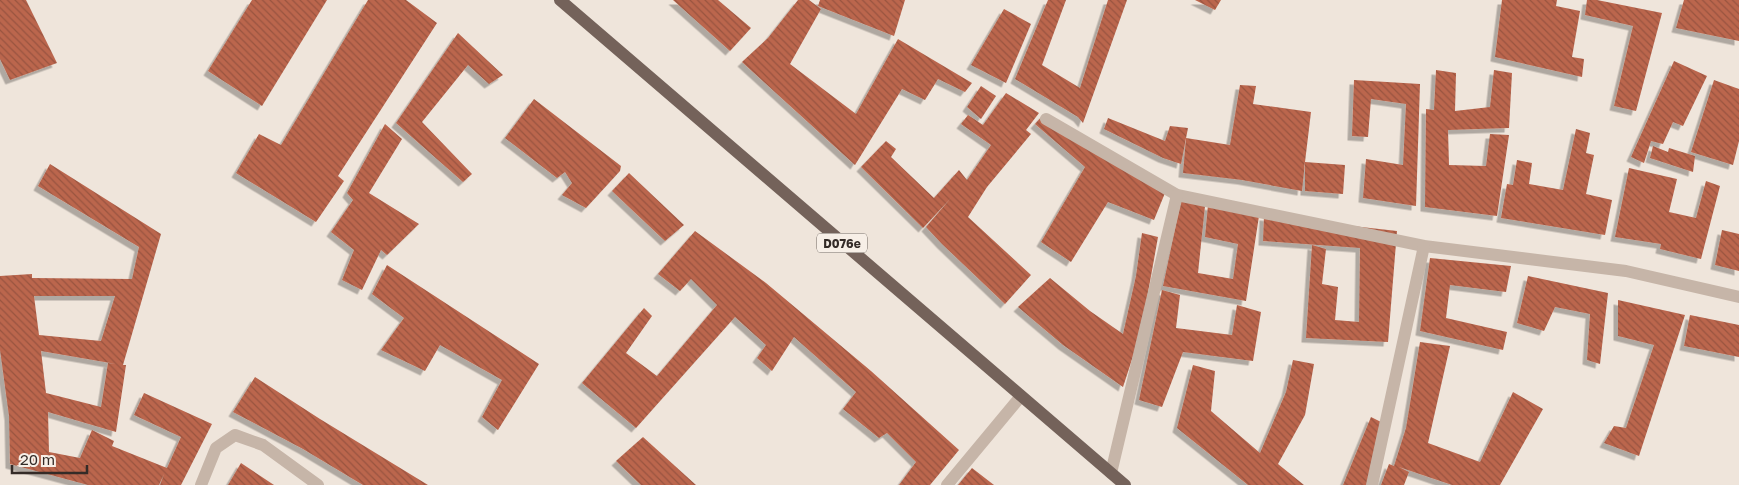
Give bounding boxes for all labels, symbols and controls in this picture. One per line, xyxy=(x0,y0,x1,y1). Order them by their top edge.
road number: D076e xyxy=(817,234,867,252)
scale bar xyxy=(12,442,88,474)
text: 20 m xyxy=(20,450,55,468)

